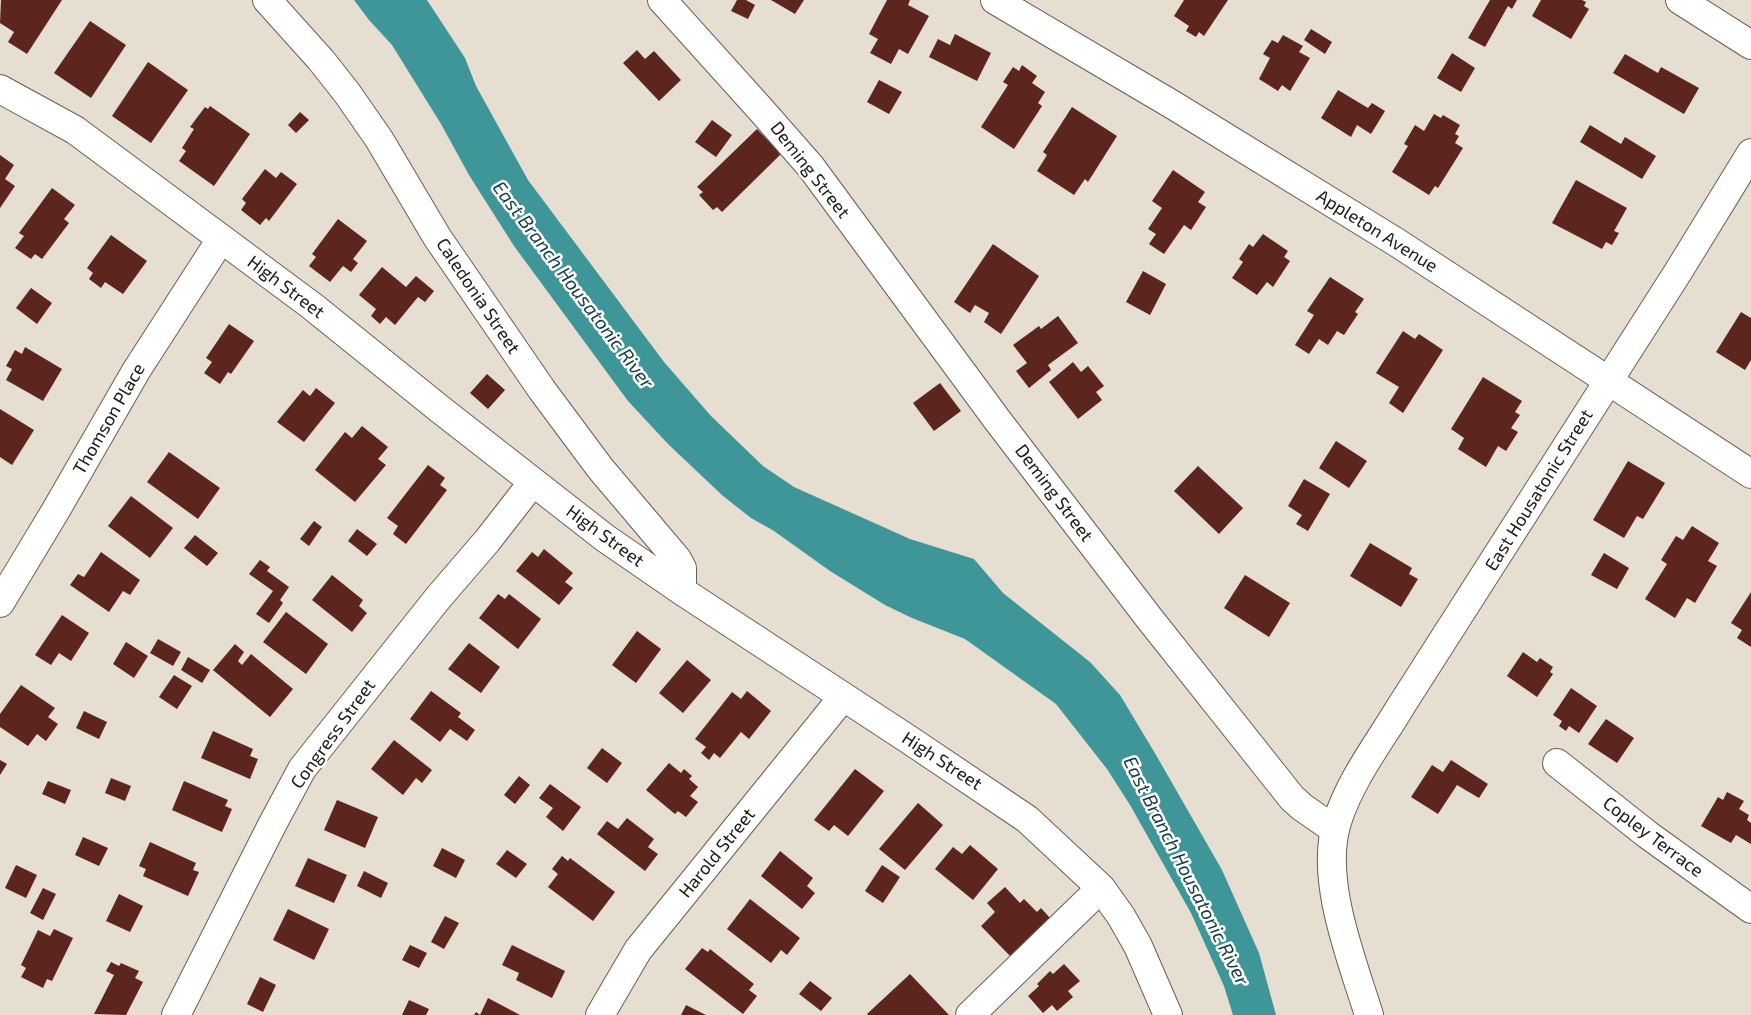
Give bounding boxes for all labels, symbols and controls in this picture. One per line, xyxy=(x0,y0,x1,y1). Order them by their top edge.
street label: Deming Street xyxy=(766,117,854,223)
water label: East Branch Housatonic River xyxy=(488,177,658,393)
street label: Appleton Avenue xyxy=(1312,185,1442,277)
street label: Caledonia Street xyxy=(431,234,525,358)
street label: High Street xyxy=(243,251,329,323)
street label: Thomson Place xyxy=(68,360,150,478)
street label: East Housatonic Street xyxy=(1480,405,1598,575)
street label: Deming Street xyxy=(1010,440,1098,546)
street label: High Street xyxy=(562,501,648,571)
street label: Congress Street xyxy=(286,675,380,793)
street label: High Street xyxy=(898,727,986,795)
water label: East Branch Housatonic River xyxy=(1118,753,1254,989)
street label: Copley Terrace xyxy=(1599,792,1707,882)
street label: Harold Street xyxy=(674,804,760,902)

